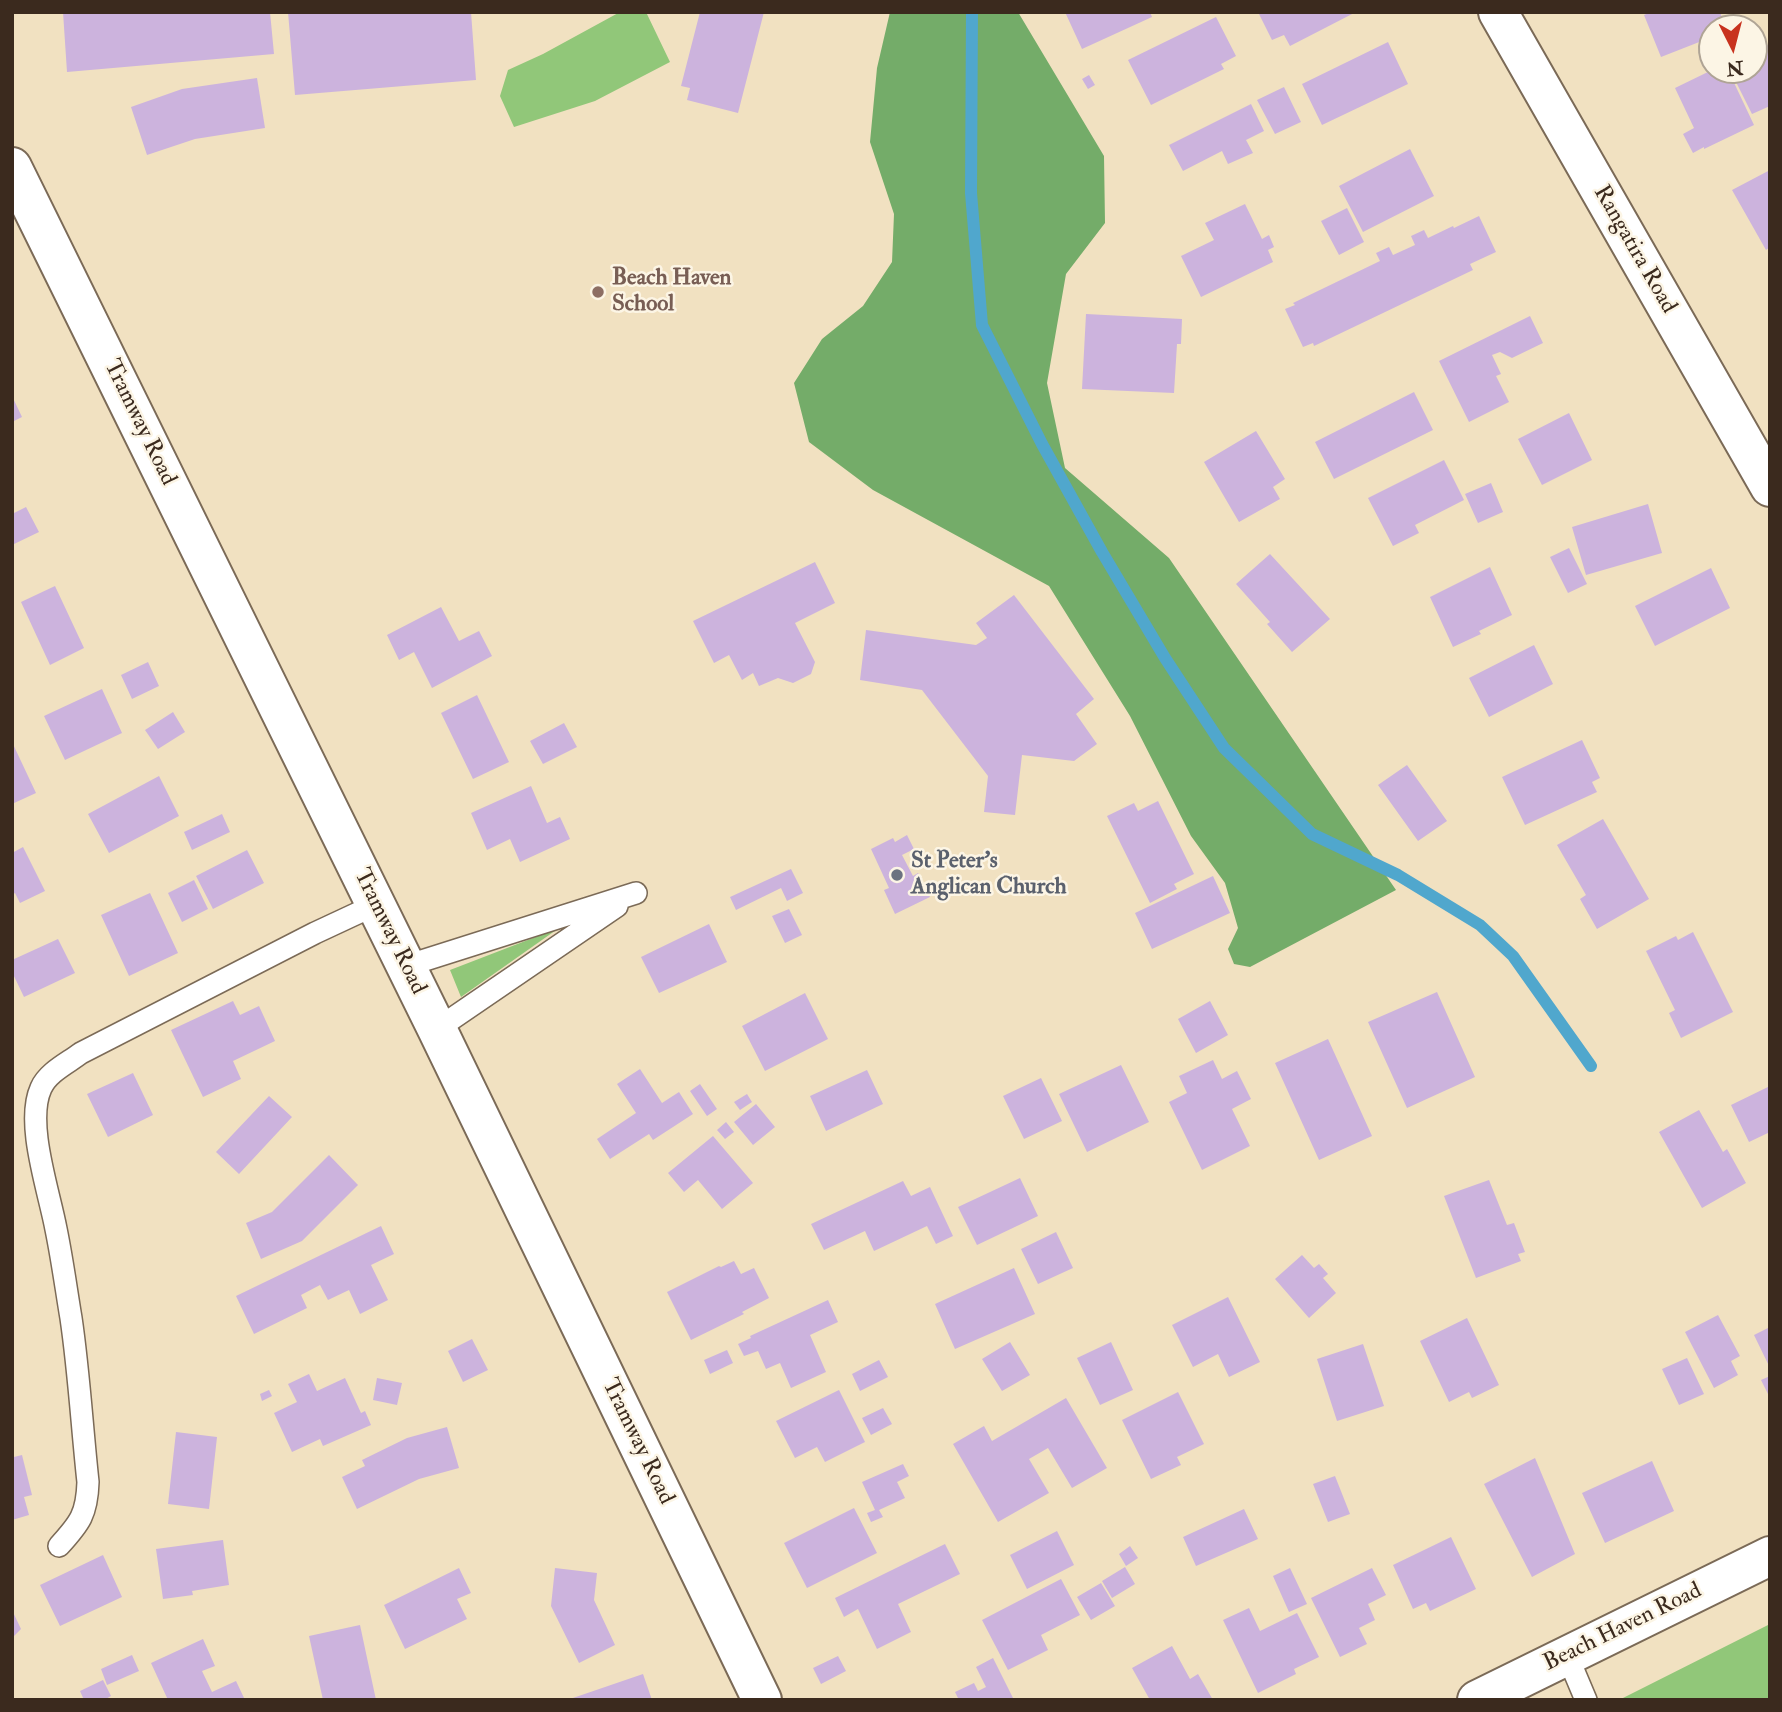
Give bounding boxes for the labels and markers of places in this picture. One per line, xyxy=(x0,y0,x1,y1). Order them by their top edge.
place label: Beach Haven School xyxy=(612,265,731,319)
marker: Beach Haven School xyxy=(590,284,606,300)
place label: St Peter's Anglican Church xyxy=(911,848,1067,902)
marker: St Peter's Anglican Church xyxy=(889,867,905,883)

